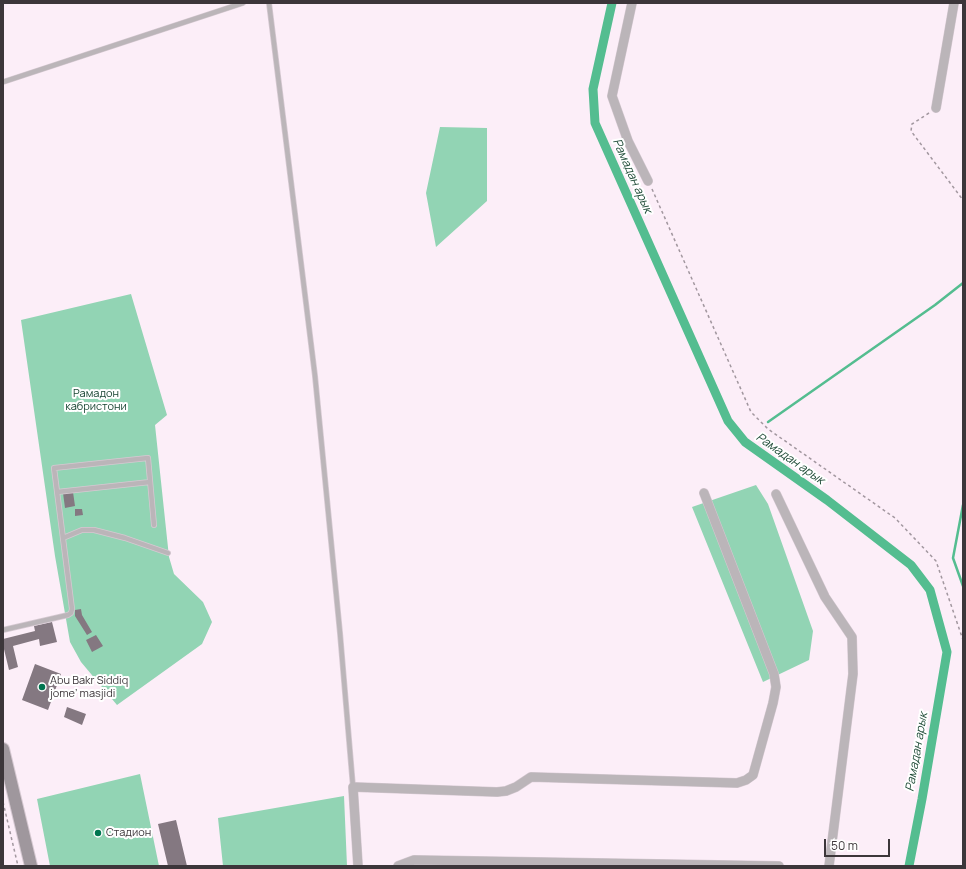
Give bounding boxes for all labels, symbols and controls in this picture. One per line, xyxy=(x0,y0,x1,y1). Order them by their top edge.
water label: Рамадан арык xyxy=(609,137,655,215)
park label: Рамадон кабристони xyxy=(65,387,127,413)
water label: Рамадан арык xyxy=(753,430,827,488)
place label: Abu Bakr Siddiq jome’ masjidi xyxy=(50,674,128,700)
marker: Abu Bakr Siddiq jome’ masjidi xyxy=(37,682,47,692)
water label: Рамадан арык xyxy=(903,711,931,793)
place label: Стадион xyxy=(106,826,151,840)
marker: Стадион xyxy=(93,828,103,838)
scale bar xyxy=(826,831,892,857)
text: 50 m xyxy=(831,837,858,854)

